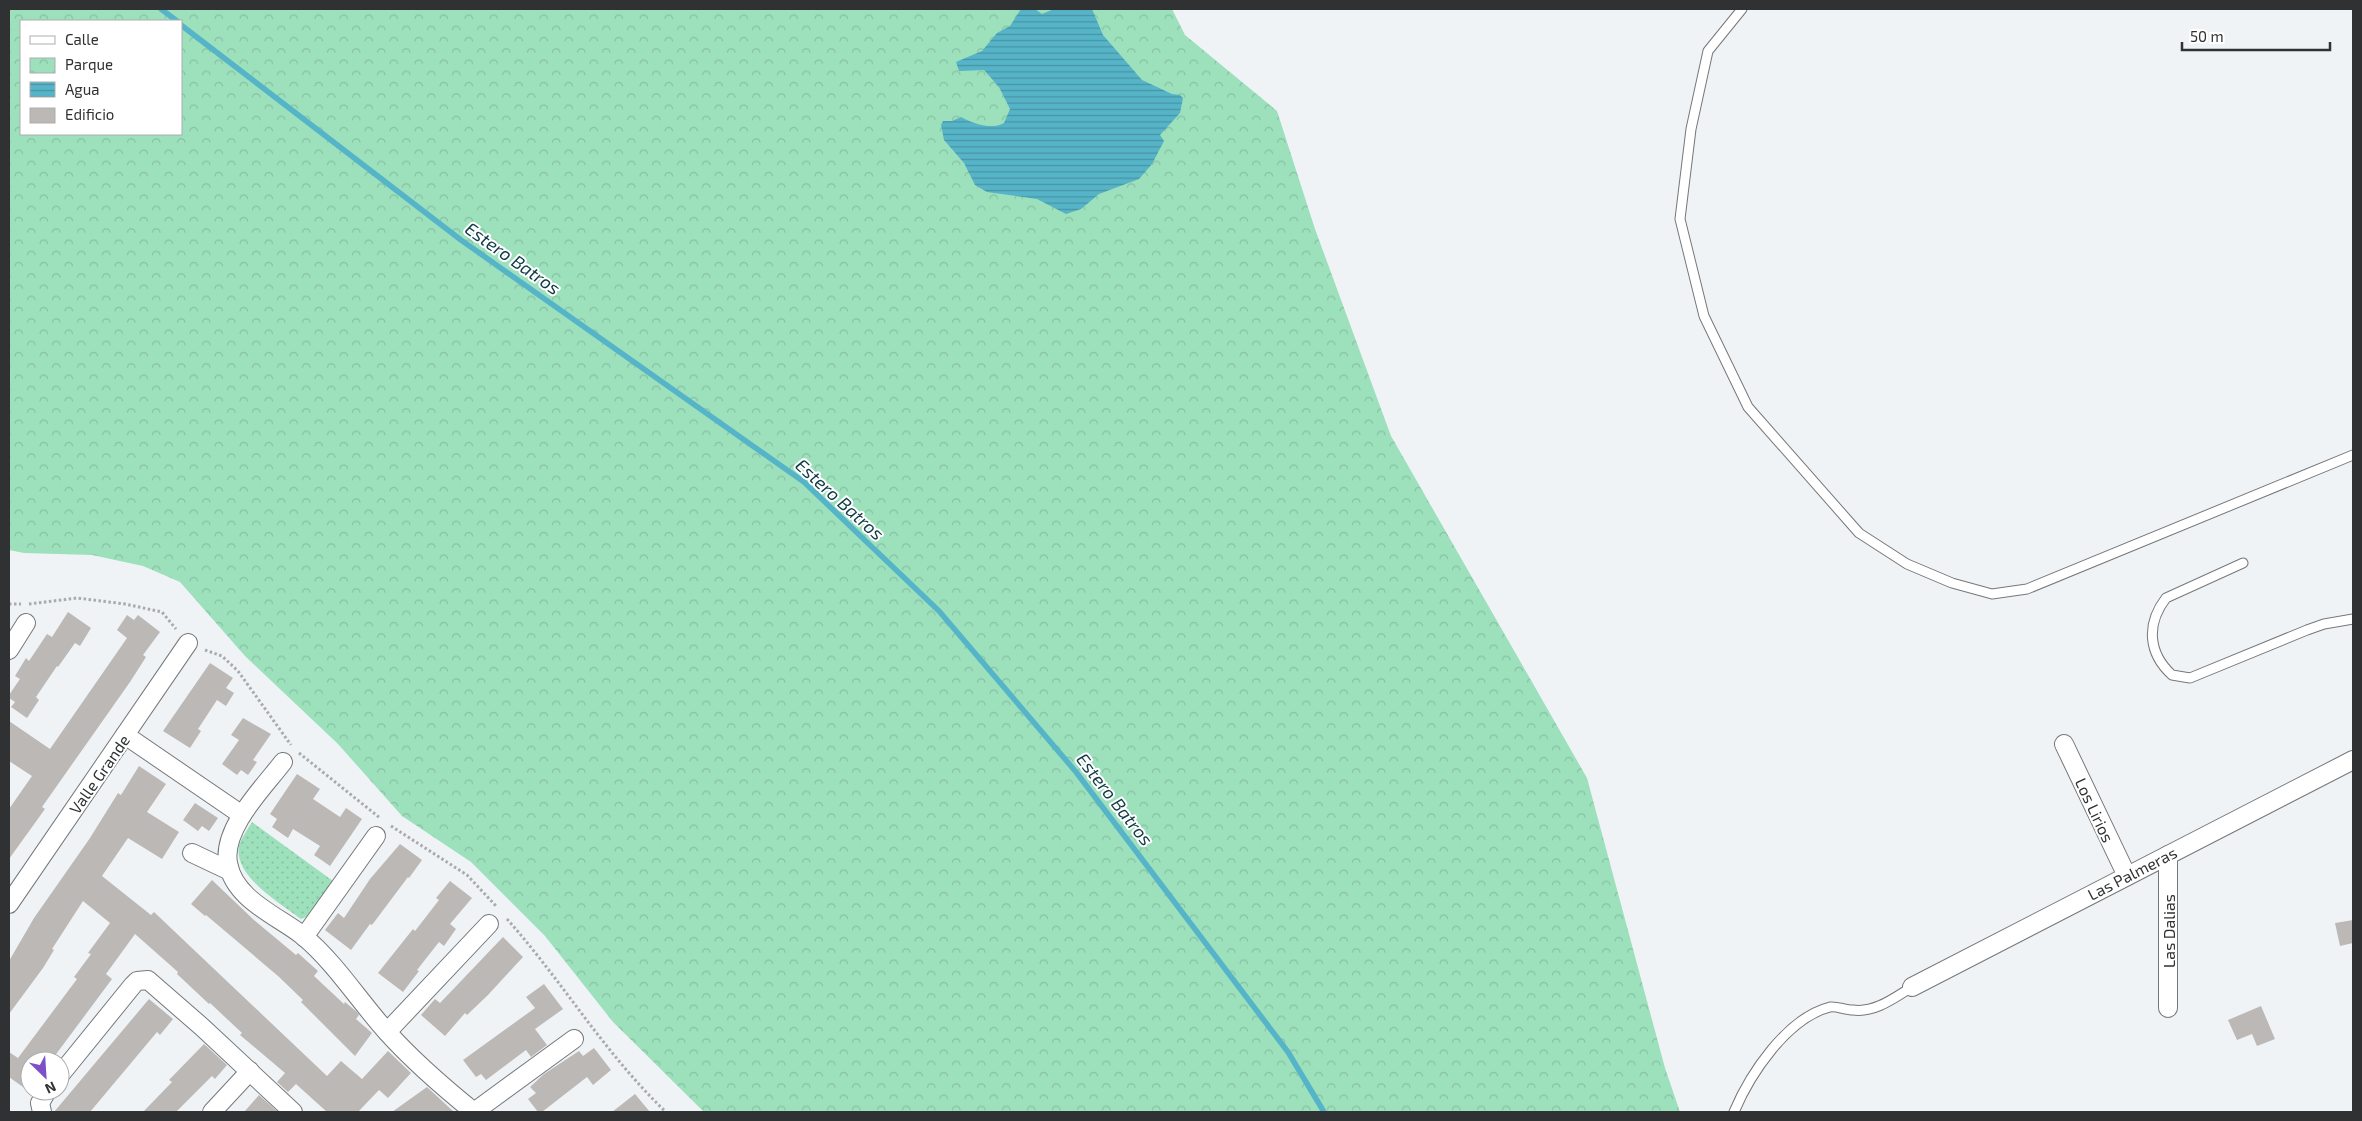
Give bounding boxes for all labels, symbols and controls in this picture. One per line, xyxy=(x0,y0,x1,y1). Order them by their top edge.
legend xyxy=(20,20,182,135)
scale bar xyxy=(2182,20,2330,52)
text: 50 m xyxy=(2190,27,2224,45)
text: Calle xyxy=(65,30,99,48)
text: Parque xyxy=(65,55,113,73)
text: Agua xyxy=(65,80,100,98)
text: Edificio xyxy=(65,105,114,123)
water label: Estero Batros xyxy=(461,217,565,299)
water label: Estero Batros xyxy=(791,454,889,544)
street label: Valle Grande xyxy=(65,731,133,817)
water label: Estero Batros xyxy=(1072,748,1158,850)
street label: Los Lirios xyxy=(2072,775,2118,845)
street label: Las Palmeras xyxy=(2084,842,2180,904)
street label: Las Dalias xyxy=(2159,894,2178,968)
north arrow xyxy=(20,1051,70,1101)
text: N xyxy=(43,1078,59,1098)

